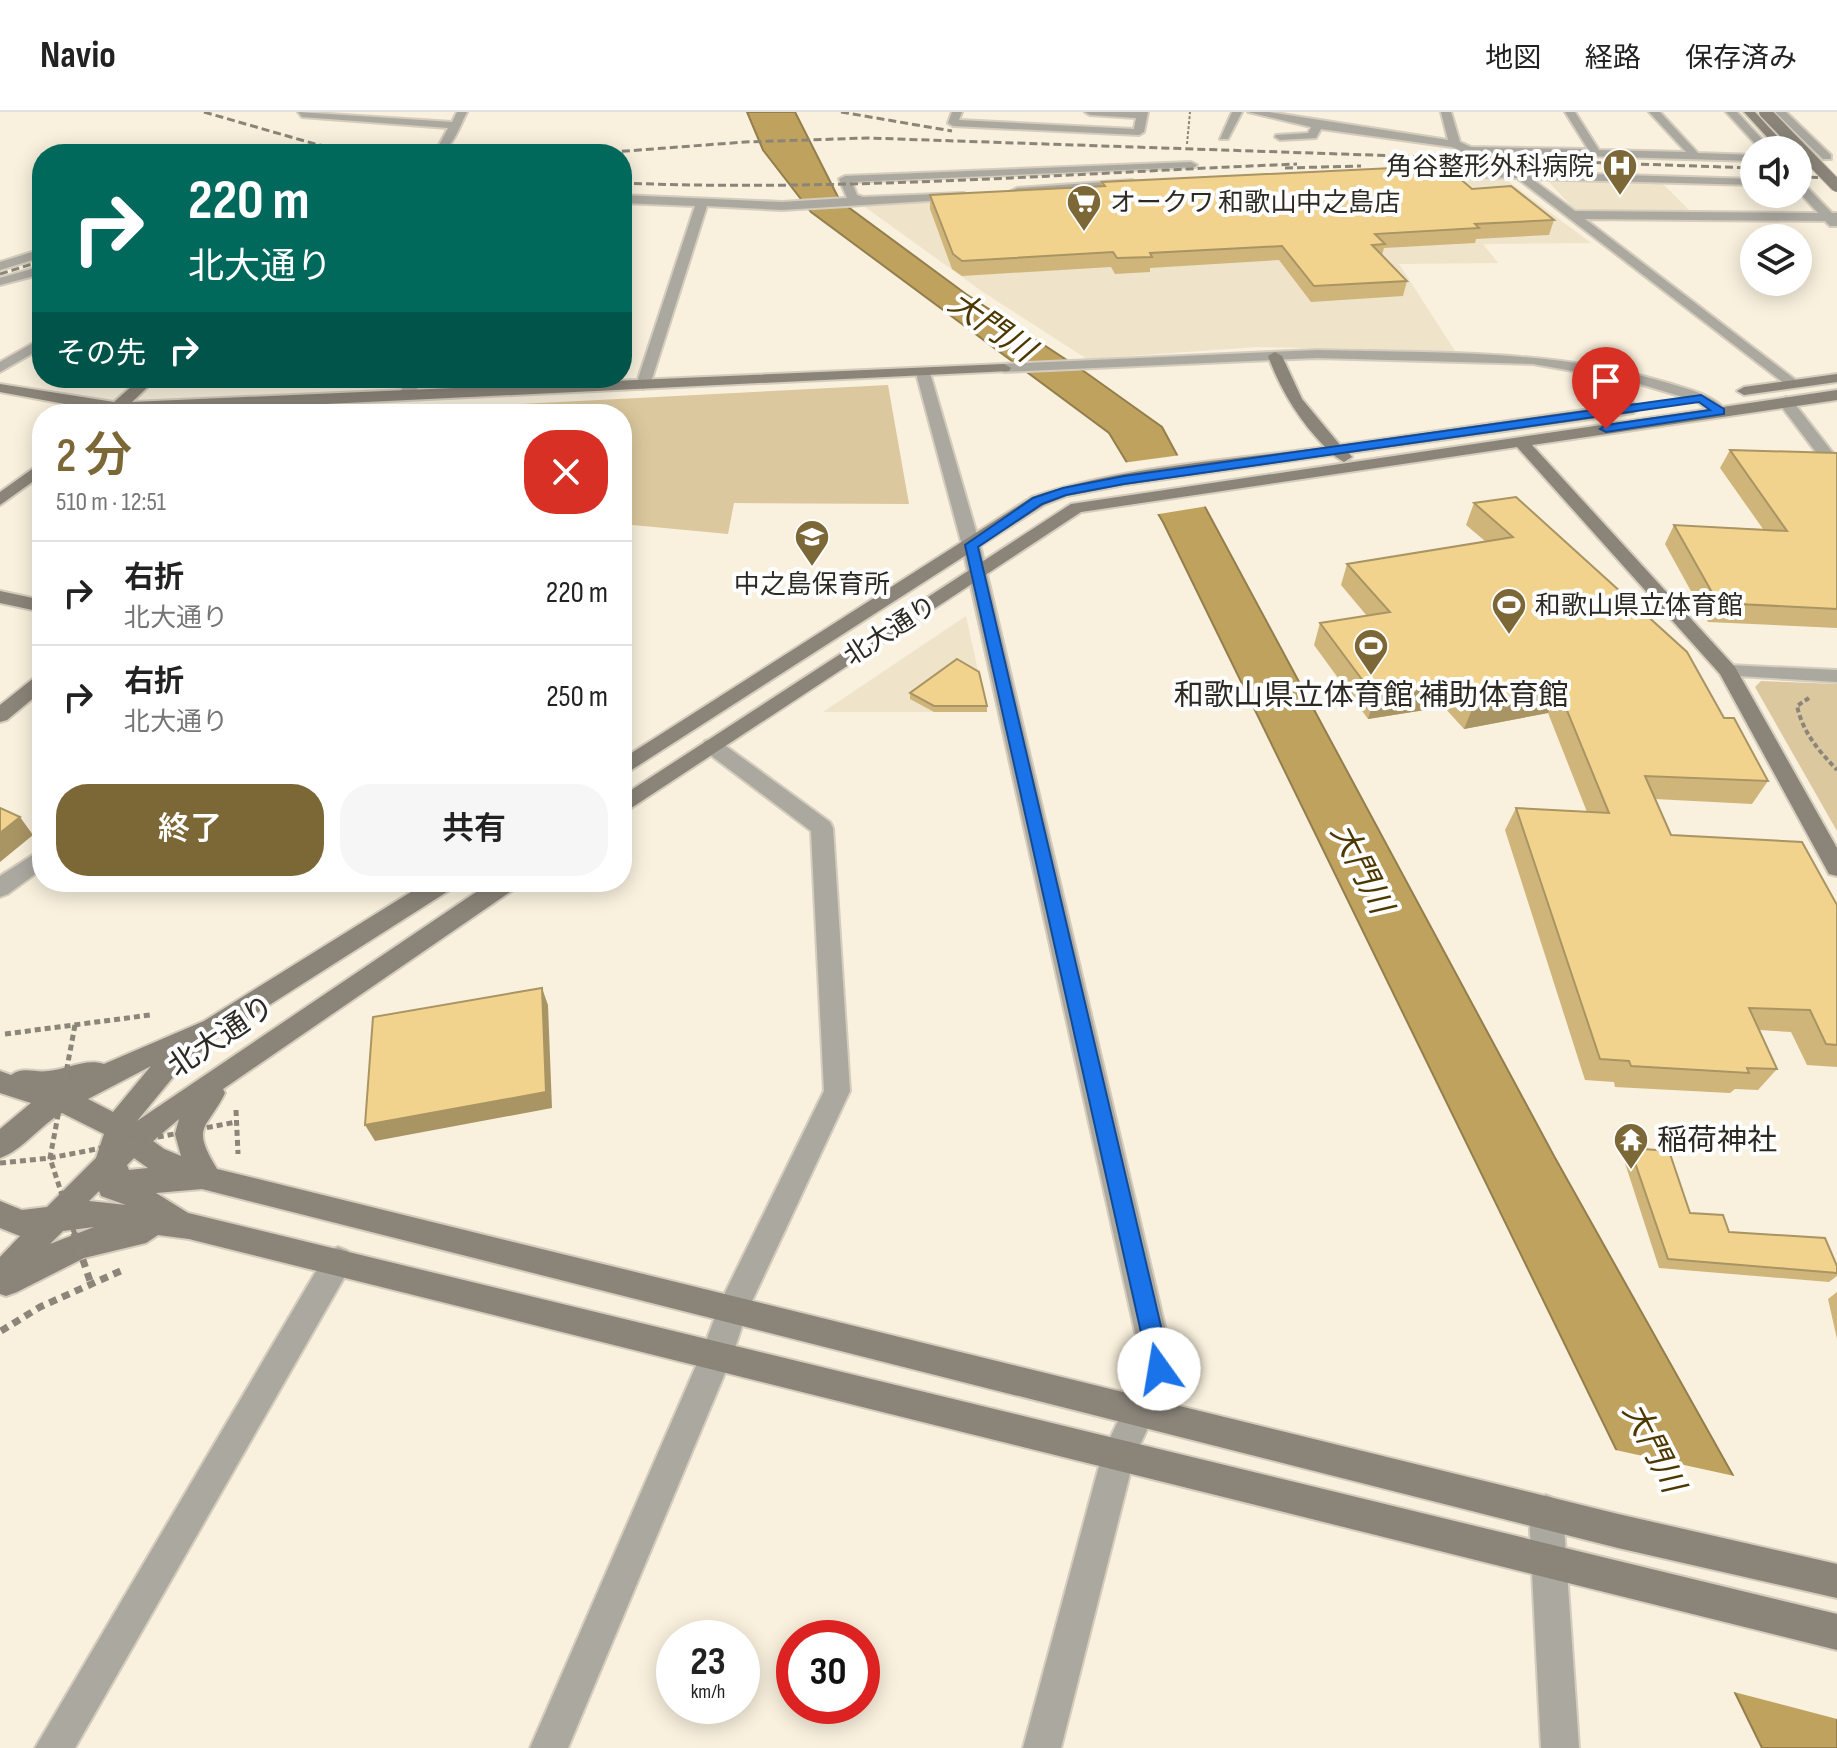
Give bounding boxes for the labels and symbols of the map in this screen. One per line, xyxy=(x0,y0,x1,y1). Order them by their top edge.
hospital icon: 角谷整形外科病院 xyxy=(1601,147,1639,197)
place label: 角谷整形外科病院 xyxy=(1386,152,1594,183)
supermarket icon: オークワ 和歌山中之島店 xyxy=(1065,183,1103,233)
place label: オークワ 和歌山中之島店 xyxy=(1110,188,1400,219)
water label: 大門川 xyxy=(941,284,1044,372)
pin xyxy=(1572,347,1640,429)
school or university icon: 中之島保育所 xyxy=(793,518,831,568)
place label: 中之島保育所 xyxy=(734,570,890,601)
sports icon: 和歌山県立体育館 xyxy=(1490,586,1528,636)
street label: 北大通り xyxy=(839,590,943,673)
place label: 和歌山県立体育館 xyxy=(1535,591,1743,622)
sports icon: 和歌山県立体育館 補助体育館 xyxy=(1352,627,1390,677)
place label: 和歌山県立体育館 補助体育館 xyxy=(1174,678,1568,714)
water label: 大門川 xyxy=(1321,817,1401,923)
street label: 北大通り xyxy=(162,988,281,1085)
temple icon: 稲荷神社 xyxy=(1612,1121,1650,1171)
place label: 稲荷神社 xyxy=(1657,1123,1777,1159)
position arrow xyxy=(1117,1327,1201,1411)
water label: 大門川 xyxy=(1613,1396,1693,1502)
speed limit sign: 30 xyxy=(776,1620,880,1724)

